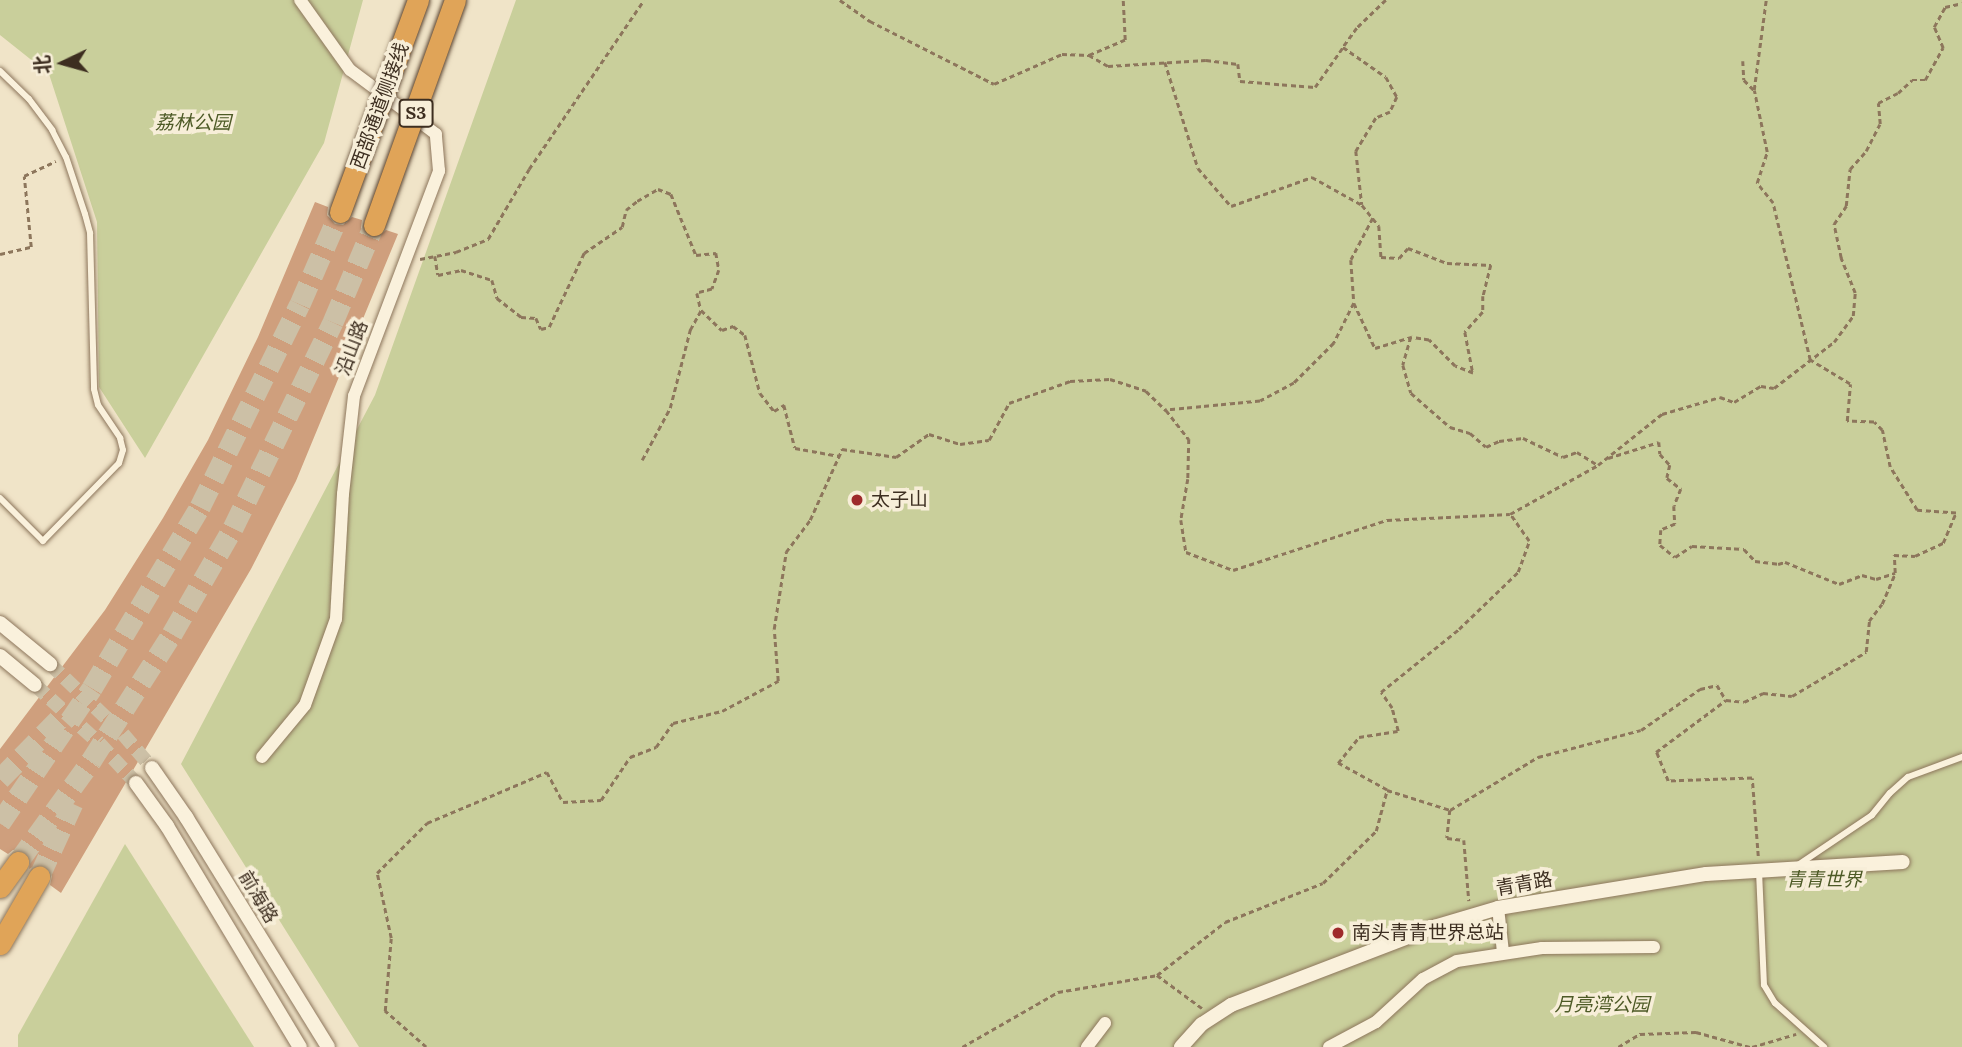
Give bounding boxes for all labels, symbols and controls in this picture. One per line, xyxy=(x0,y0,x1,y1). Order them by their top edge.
north arrow xyxy=(28,28,98,98)
street label: 西部通道侧接线 xyxy=(347,40,413,172)
text: 北 xyxy=(29,54,55,75)
road number: S3 xyxy=(398,98,434,128)
park label: 荔林公园 xyxy=(155,112,231,134)
street label: 沿山路 xyxy=(331,317,373,379)
place label: 太子山 xyxy=(871,489,928,511)
marker: 太子山 xyxy=(849,492,865,508)
street label: 前海路 xyxy=(234,867,282,927)
street label: 青青路 xyxy=(1494,868,1554,900)
park label: 青青世界 xyxy=(1786,869,1862,891)
place label: 南头青青世界总站 xyxy=(1352,922,1504,944)
marker: 南头青青世界总站 xyxy=(1330,925,1346,941)
park label: 月亮湾公园 xyxy=(1555,994,1649,1016)

